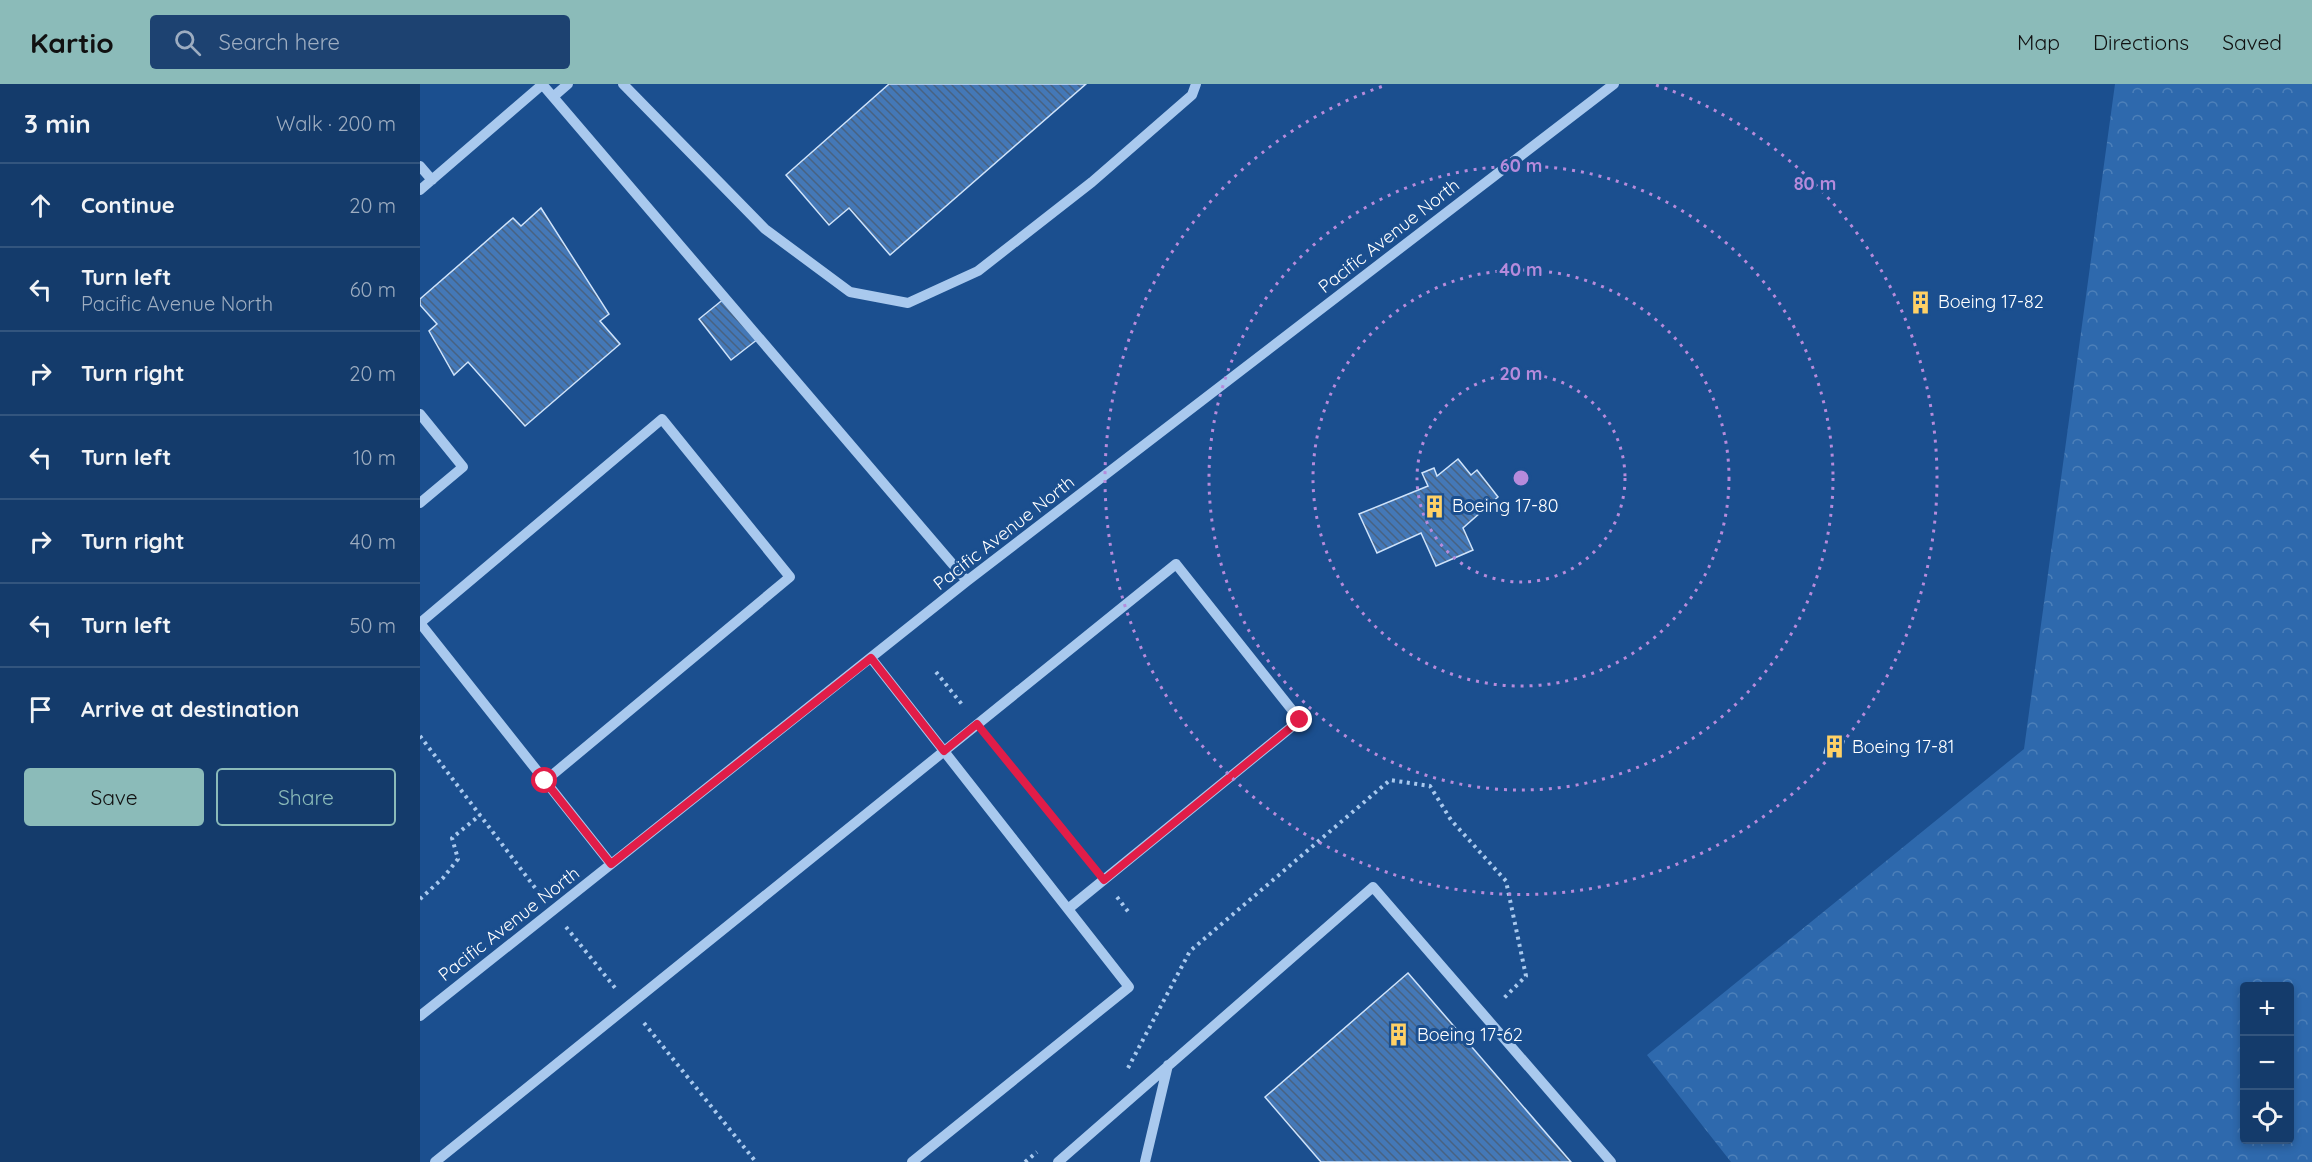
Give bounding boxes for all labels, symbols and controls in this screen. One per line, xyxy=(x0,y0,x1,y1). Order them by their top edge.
search box xyxy=(150,15,570,69)
text: Kartio xyxy=(30,25,114,60)
icon: search xyxy=(171,26,204,59)
text: Search here xyxy=(219,28,340,56)
text: Map xyxy=(2017,29,2060,55)
text: Directions xyxy=(2093,29,2189,55)
text: Saved xyxy=(2222,29,2282,55)
text: 3 min xyxy=(24,107,91,140)
text: Walk · 200 m xyxy=(276,111,396,136)
text: 60 m xyxy=(1500,154,1542,177)
text: 80 m xyxy=(1794,172,1836,195)
street label: Pacific Avenue North xyxy=(1313,173,1464,298)
icon: ahead xyxy=(24,189,57,222)
text: Continue xyxy=(81,191,175,219)
text: 20 m xyxy=(349,193,396,218)
text: 40 m xyxy=(1499,258,1543,281)
text: Turn left xyxy=(81,263,171,291)
icon: left xyxy=(24,273,57,306)
text: 60 m xyxy=(350,277,396,302)
building icon: Boeing 17-82 xyxy=(1907,289,1933,315)
place label: Boeing 17-82 xyxy=(1938,290,2044,313)
text: Pacific Avenue North xyxy=(81,291,273,316)
icon: right xyxy=(24,357,57,390)
text: Turn right xyxy=(81,359,185,387)
text: 20 m xyxy=(349,361,396,386)
text: 20 m xyxy=(1500,362,1542,385)
icon: left xyxy=(24,441,57,474)
text: Turn left xyxy=(81,443,171,471)
text: 10 m xyxy=(353,445,396,470)
centre of rings xyxy=(1511,468,1531,488)
street label: Pacific Avenue North xyxy=(928,470,1079,595)
building icon: Boeing 17-80 xyxy=(1421,493,1447,519)
place label: Boeing 17-80 xyxy=(1452,494,1559,517)
icon: right xyxy=(24,525,57,558)
text: Turn right xyxy=(81,527,185,555)
text: 40 m xyxy=(350,529,396,554)
icon: left xyxy=(24,609,57,642)
text: Turn left xyxy=(81,611,171,639)
text: 50 m xyxy=(350,613,396,638)
icon: arrive xyxy=(24,693,57,726)
text: Arrive at destination xyxy=(81,695,299,723)
route end xyxy=(1286,706,1312,732)
building icon: Boeing 17-81 xyxy=(1821,734,1847,760)
place label: Boeing 17-81 xyxy=(1852,735,1954,758)
route start xyxy=(531,767,557,793)
button: Save xyxy=(24,768,204,826)
button: Share xyxy=(216,768,396,826)
street label: Pacific Avenue North xyxy=(433,861,584,986)
map controls xyxy=(2240,982,2294,1144)
button: + xyxy=(2240,982,2294,1036)
building icon: Boeing 17-62 xyxy=(1386,1022,1412,1048)
place label: Boeing 17-62 xyxy=(1417,1023,1523,1046)
button: − xyxy=(2240,1036,2294,1090)
button: locate xyxy=(2240,1090,2294,1144)

